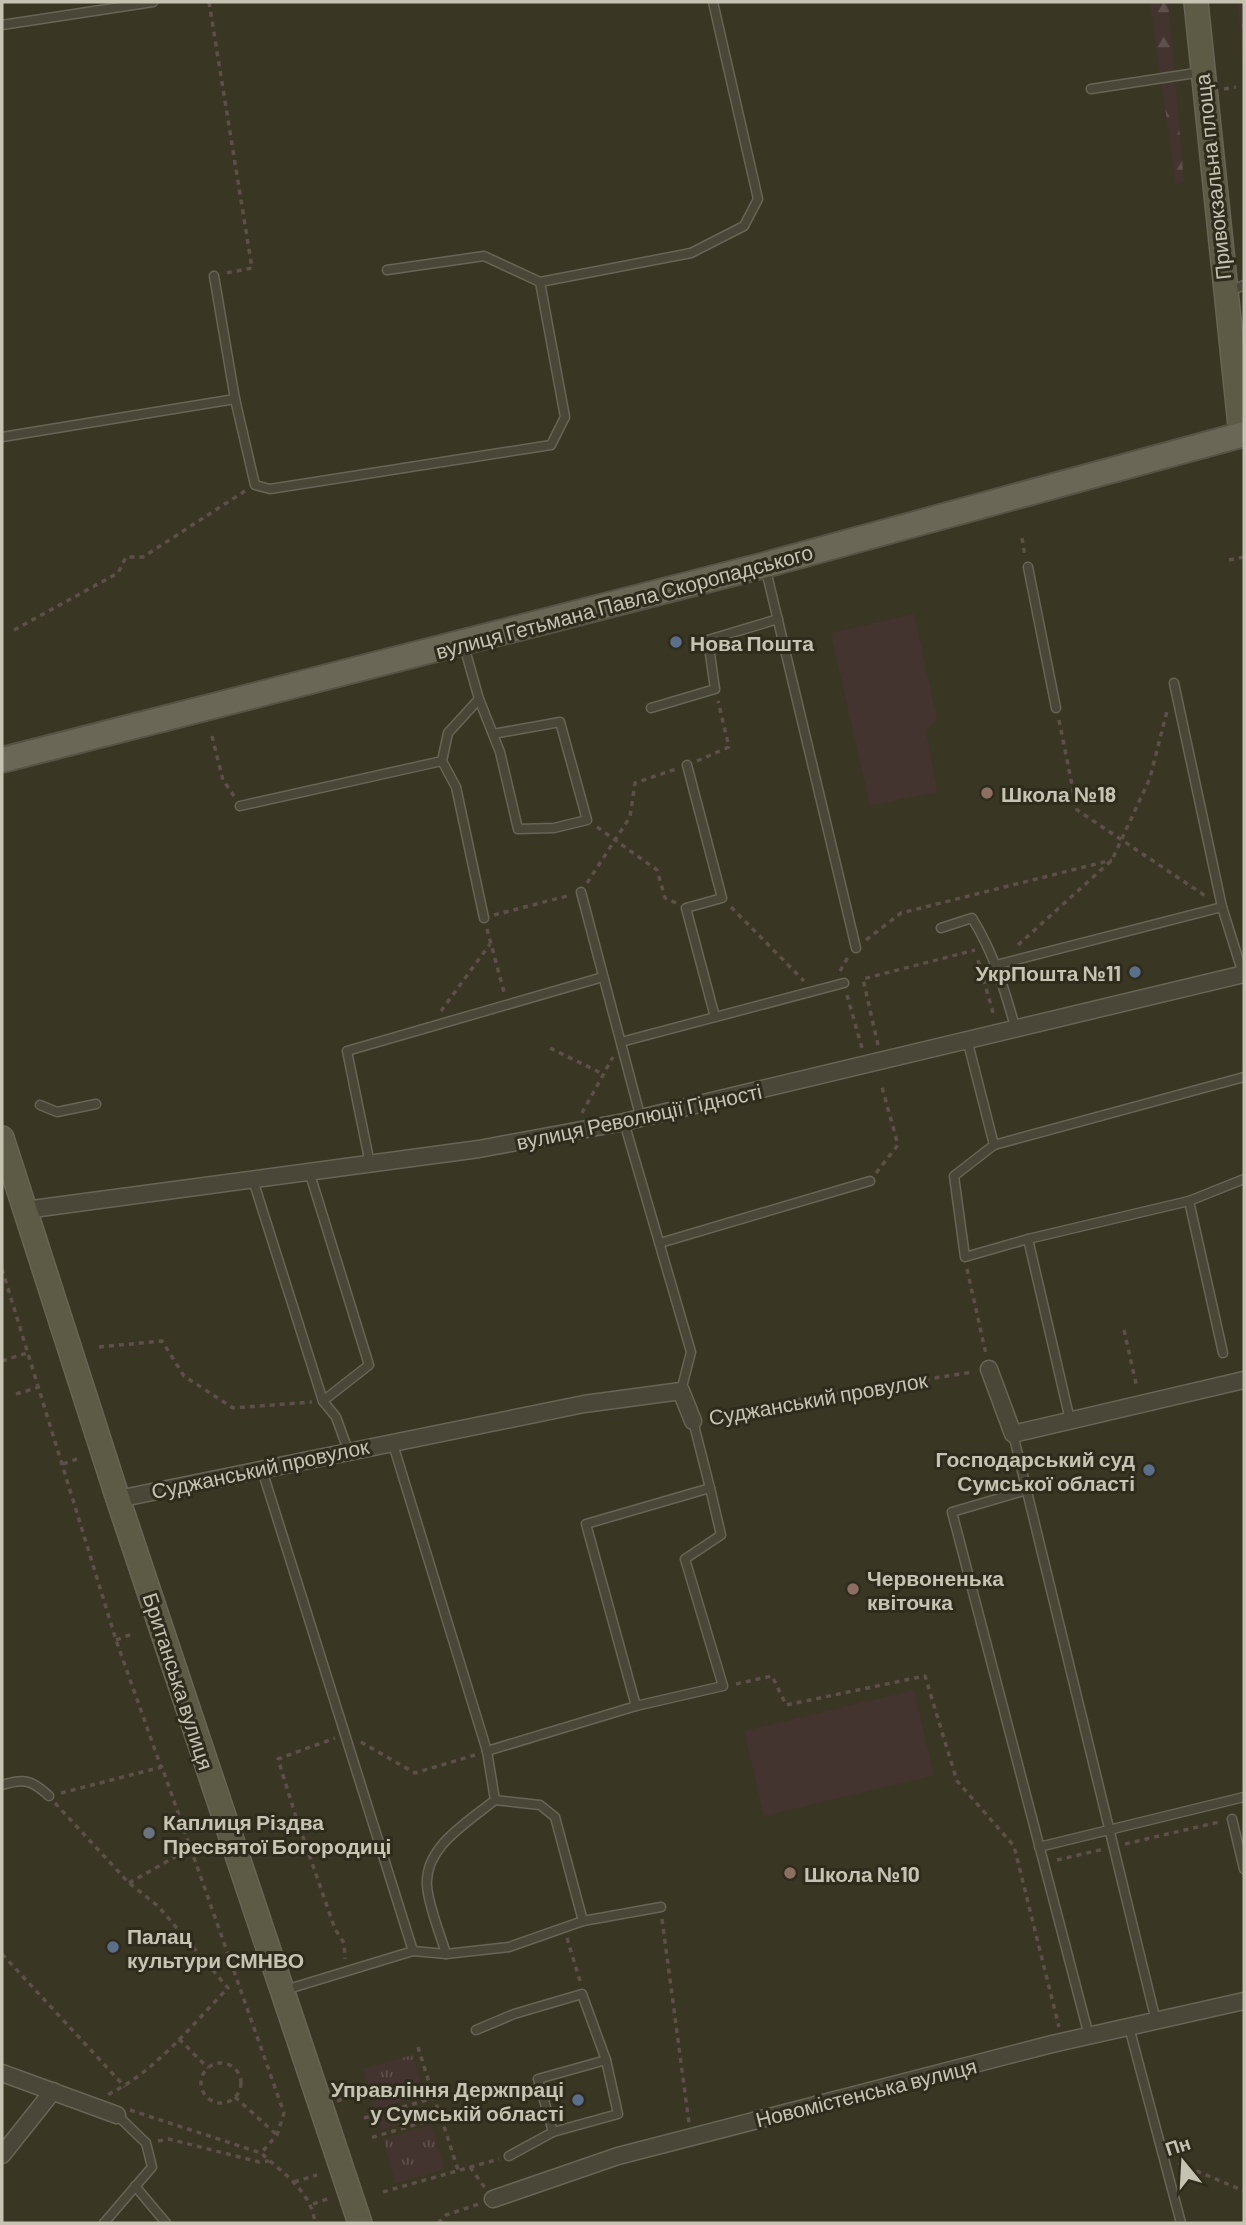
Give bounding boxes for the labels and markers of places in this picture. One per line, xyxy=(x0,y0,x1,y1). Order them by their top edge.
place label: Нова Пошта xyxy=(690,630,814,655)
marker: Нова Пошта xyxy=(668,634,684,650)
place label: Школа №18 xyxy=(1001,781,1116,806)
marker: Школа №18 xyxy=(979,785,995,801)
place label: УкрПошта №11 xyxy=(975,960,1121,985)
marker: УкрПошта №11 xyxy=(1127,964,1143,980)
place label: Господарський суд Сумської області xyxy=(936,1446,1135,1495)
marker: Господарський суд Сумської області xyxy=(1141,1462,1157,1478)
place label: Червоненька квіточка xyxy=(867,1565,1004,1614)
marker: Червоненька квіточка xyxy=(845,1581,861,1597)
place label: Каплиця Різдва Пресвятої Богородиці xyxy=(163,1809,391,1858)
marker: Каплиця Різдва Пресвятої Богородиці xyxy=(141,1825,157,1841)
place label: Школа №10 xyxy=(804,1861,920,1886)
marker: Школа №10 xyxy=(782,1865,798,1881)
place label: Палац культури СМНВО xyxy=(127,1923,304,1972)
marker: Палац культури СМНВО xyxy=(105,1939,121,1955)
place label: Управління Держпраці у Сумській області xyxy=(331,2076,564,2125)
marker: Управління Держпраці у Сумській області xyxy=(570,2092,586,2108)

